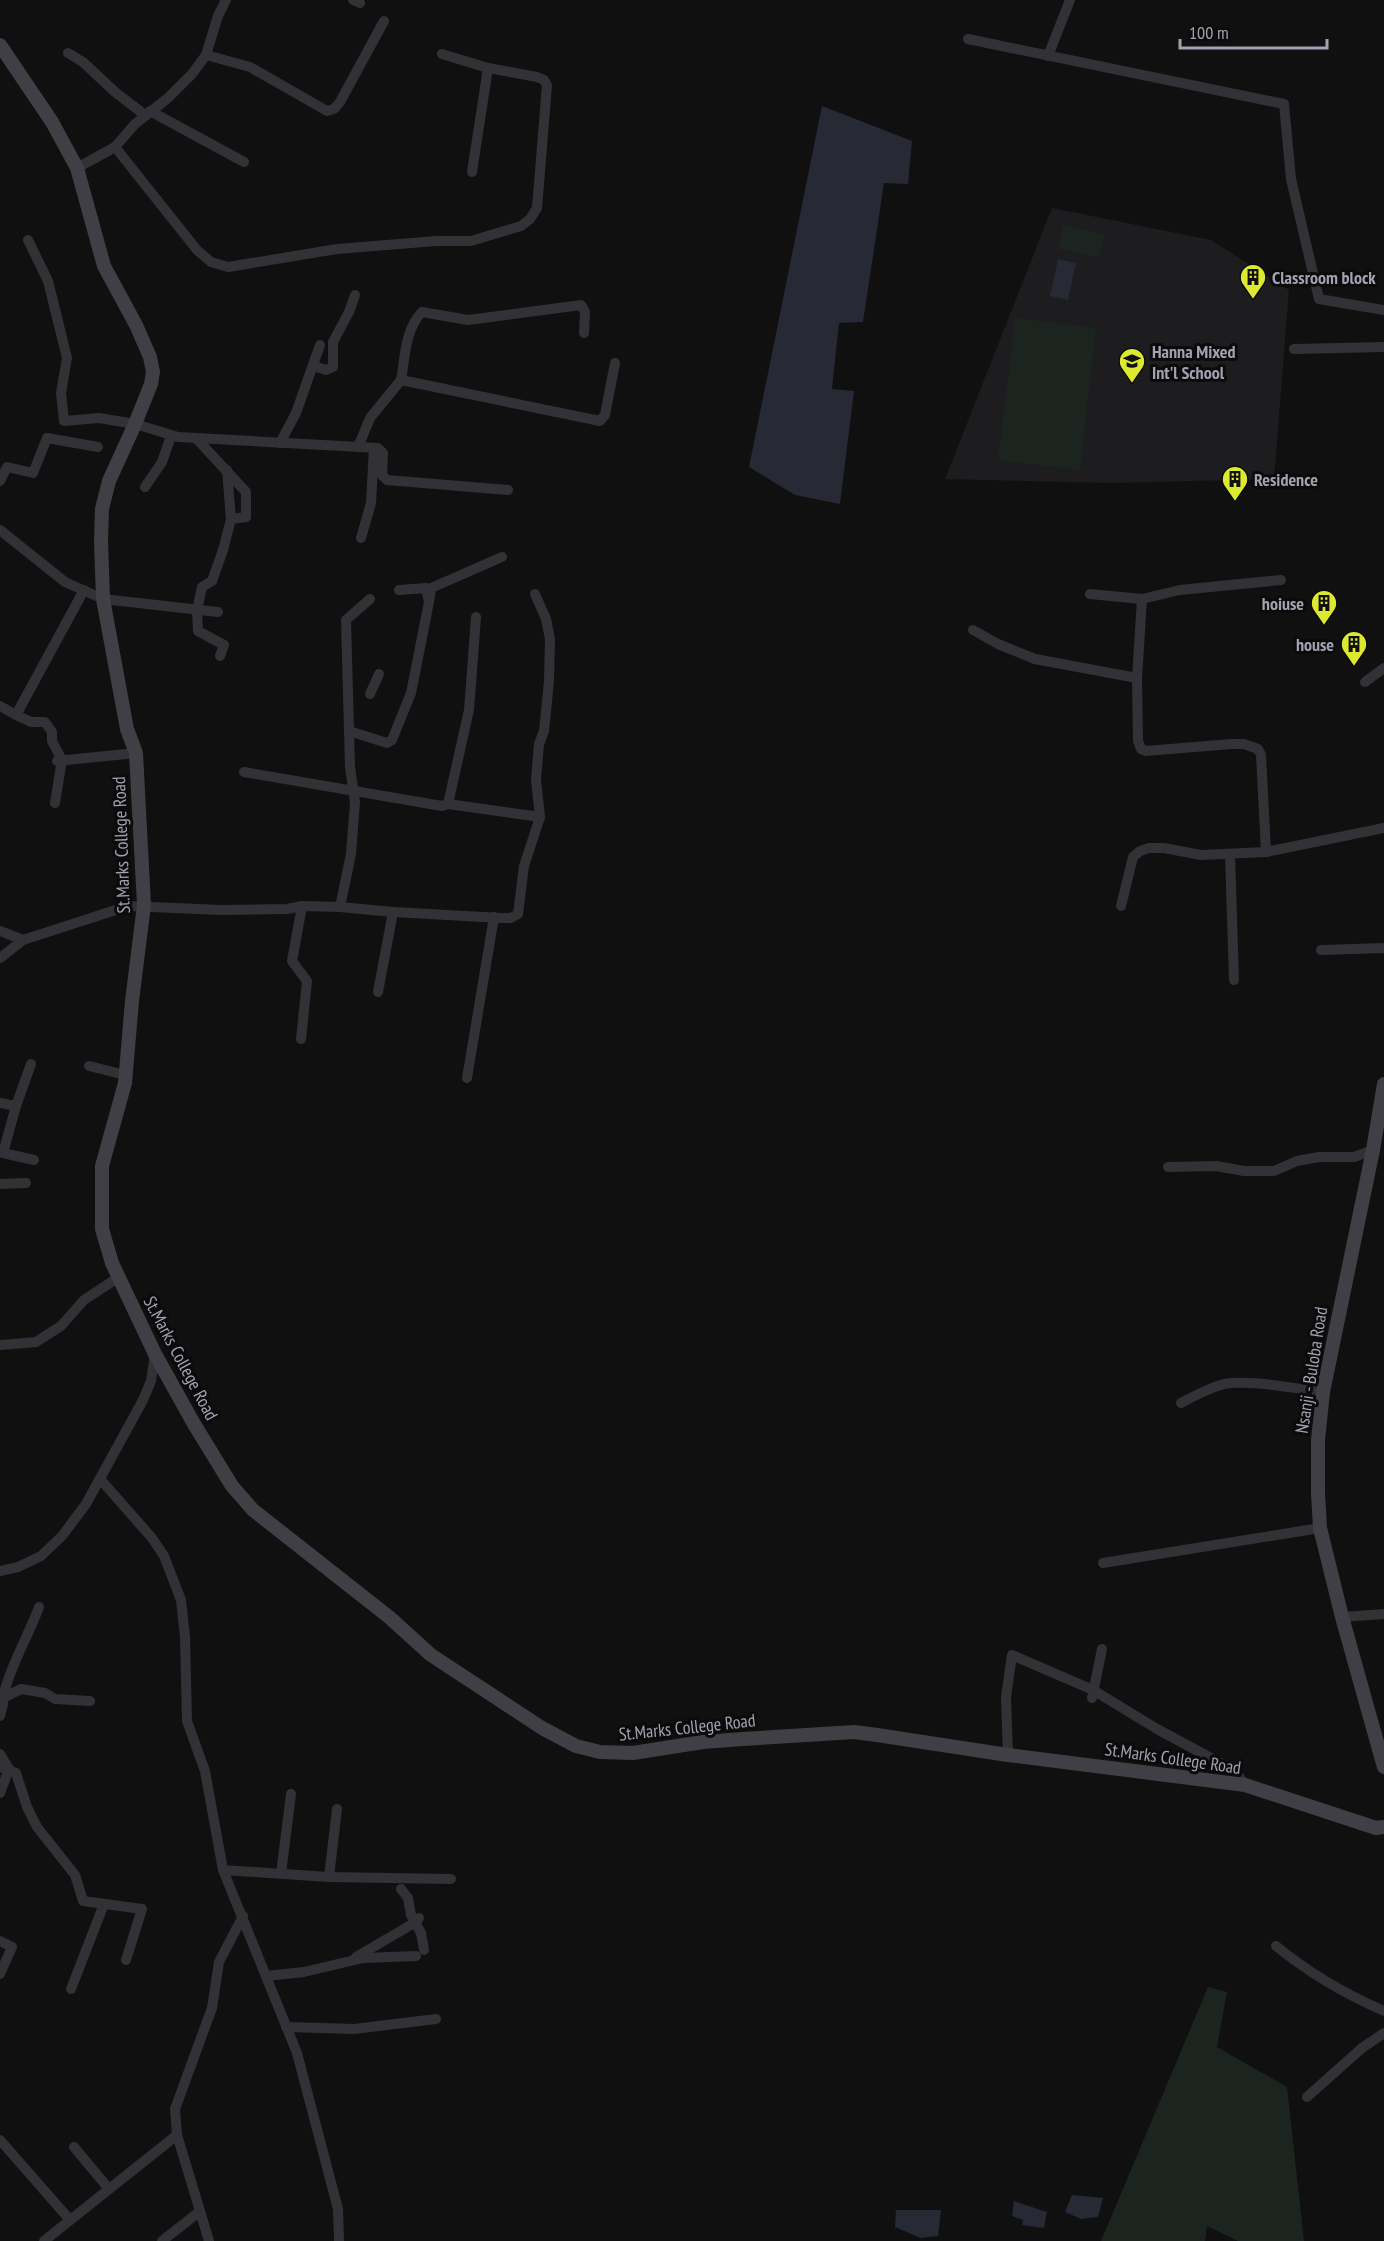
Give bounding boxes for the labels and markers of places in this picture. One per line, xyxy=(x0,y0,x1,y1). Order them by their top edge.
building icon: Classroom block xyxy=(1238,262,1268,300)
place label: Classroom block xyxy=(1272,266,1376,289)
place label: Hanna Mixed Int'l School xyxy=(1152,340,1236,384)
school or university icon: Hanna Mixed Int'l School xyxy=(1117,346,1147,384)
building icon: Residence xyxy=(1220,464,1250,502)
place label: Residence xyxy=(1254,468,1318,491)
building icon: hoiuse xyxy=(1309,588,1339,626)
place label: hoiuse xyxy=(1262,592,1304,615)
building icon: house xyxy=(1339,629,1369,667)
place label: house xyxy=(1296,633,1334,656)

